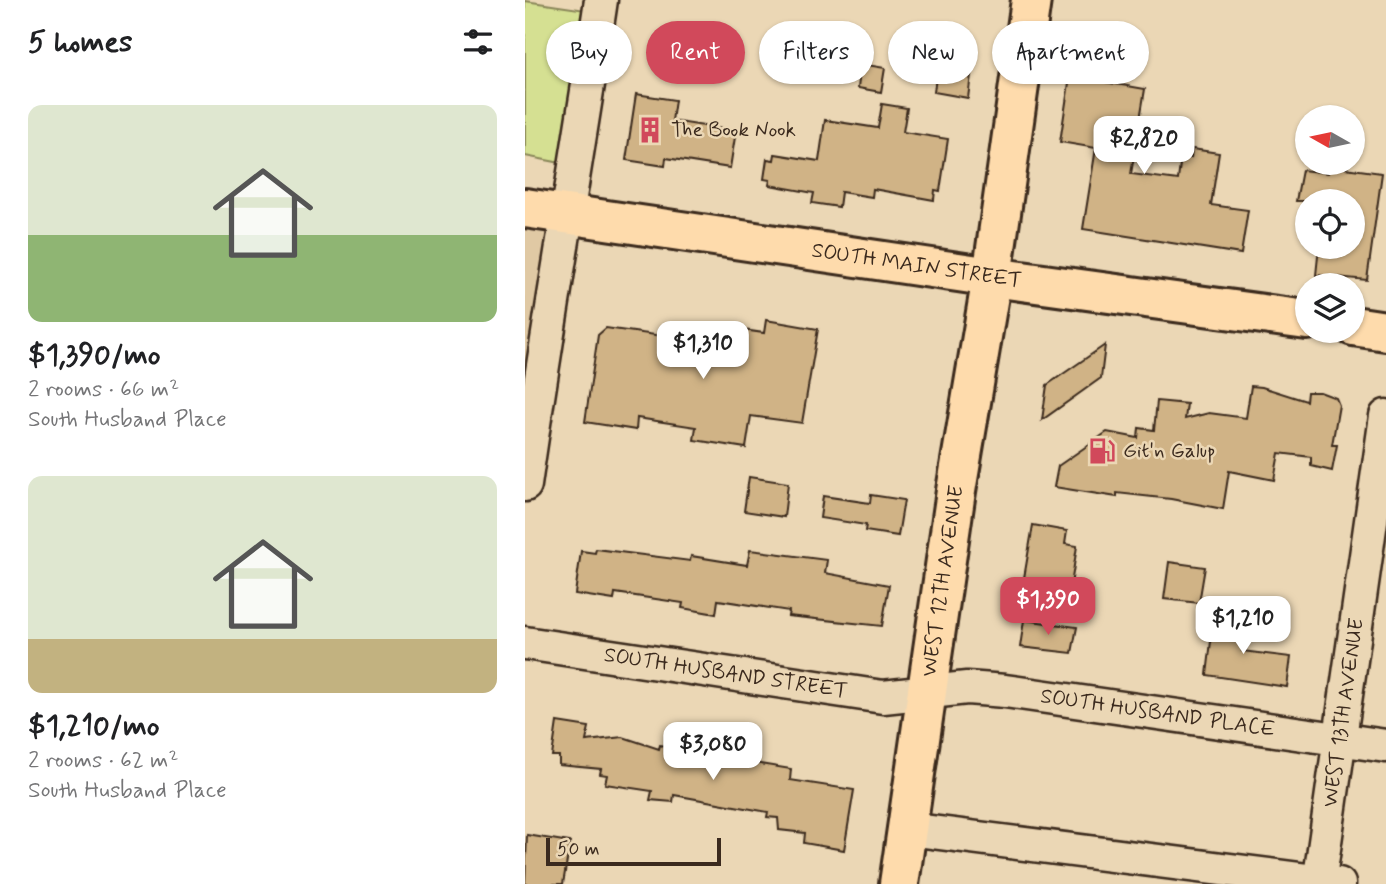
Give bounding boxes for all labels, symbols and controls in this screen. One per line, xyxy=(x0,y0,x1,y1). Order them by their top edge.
chip: Buy xyxy=(546,21,632,84)
chip: Rent xyxy=(646,21,745,84)
chip: Filters xyxy=(759,21,874,84)
chip: New xyxy=(888,21,978,84)
chip: Apartment xyxy=(992,21,1149,84)
text: 5 homes xyxy=(28,23,133,62)
icon: filters xyxy=(459,23,497,61)
north arrow xyxy=(1295,105,1365,175)
map controls xyxy=(1295,105,1365,343)
building icon: The Book Nook xyxy=(635,115,665,145)
place label: The Book Nook xyxy=(671,116,796,144)
pin: $2,820 xyxy=(1087,116,1201,176)
text: $2,820 xyxy=(1110,124,1178,154)
icon: home xyxy=(200,150,326,276)
button: locate xyxy=(1295,189,1365,259)
street label: SOUTH MAIN STREET xyxy=(810,237,1023,295)
button: layers xyxy=(1295,273,1365,343)
pin: $1,310 xyxy=(646,322,760,381)
text: $1,310 xyxy=(673,329,733,359)
text: $1,390/mo xyxy=(28,336,161,375)
text: 2 rooms · 66 m² xyxy=(28,375,179,405)
text: South Husband Place xyxy=(28,405,227,435)
fuel station icon: Git'n Galup xyxy=(1087,436,1117,466)
place label: Git'n Galup xyxy=(1123,437,1215,465)
street label: WEST 12TH AVENUE xyxy=(915,484,971,679)
icon: home xyxy=(200,521,326,647)
pin: $1,390 xyxy=(991,578,1105,637)
text: $1,390 xyxy=(1016,585,1080,615)
pin: $1,210 xyxy=(1186,596,1300,656)
text: $1,210 xyxy=(1212,604,1274,634)
street label: WEST 13TH AVENUE xyxy=(1316,616,1371,809)
street label: SOUTH HUSBAND STREET xyxy=(602,641,849,705)
street label: SOUTH HUSBAND PLACE xyxy=(1039,682,1277,744)
text: $1,210/mo xyxy=(28,707,160,746)
pin: $3,080 xyxy=(656,722,770,782)
text: $3,080 xyxy=(679,730,747,760)
text: 2 rooms · 62 m² xyxy=(28,746,179,776)
text: South Husband Place xyxy=(28,776,227,806)
scale bar xyxy=(546,835,721,867)
text: 50 m xyxy=(557,837,600,862)

